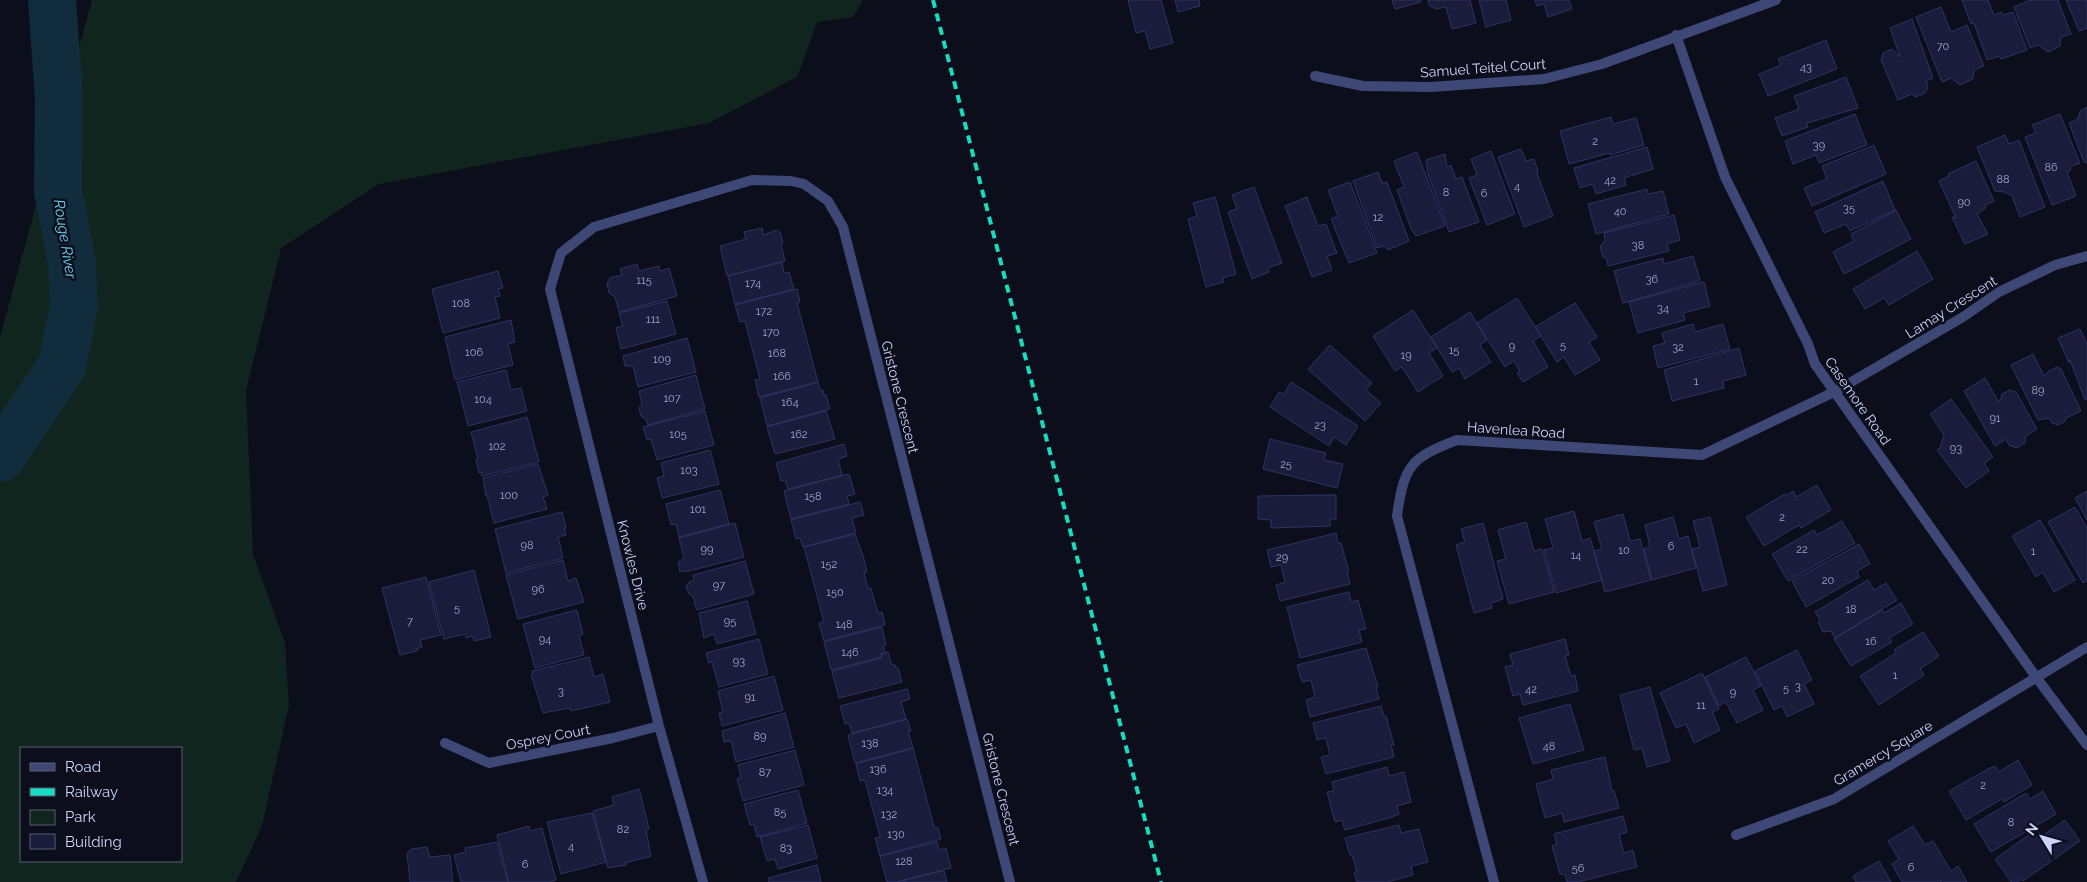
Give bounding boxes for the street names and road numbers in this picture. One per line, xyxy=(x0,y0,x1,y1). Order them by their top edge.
street label: Samuel Teitel Court xyxy=(1420,56,1547,80)
street label: Lamay Crescent xyxy=(1902,272,2000,342)
street label: Gristone Crescent xyxy=(878,339,922,455)
street label: Casemore Road xyxy=(1822,354,1894,448)
street label: Havenlea Road xyxy=(1467,419,1565,441)
street label: Knowles Drive xyxy=(614,518,652,612)
street label: Gramercy Square xyxy=(1831,717,1935,789)
street label: Osprey Court xyxy=(505,721,592,753)
street label: Gristone Crescent xyxy=(979,731,1023,847)

